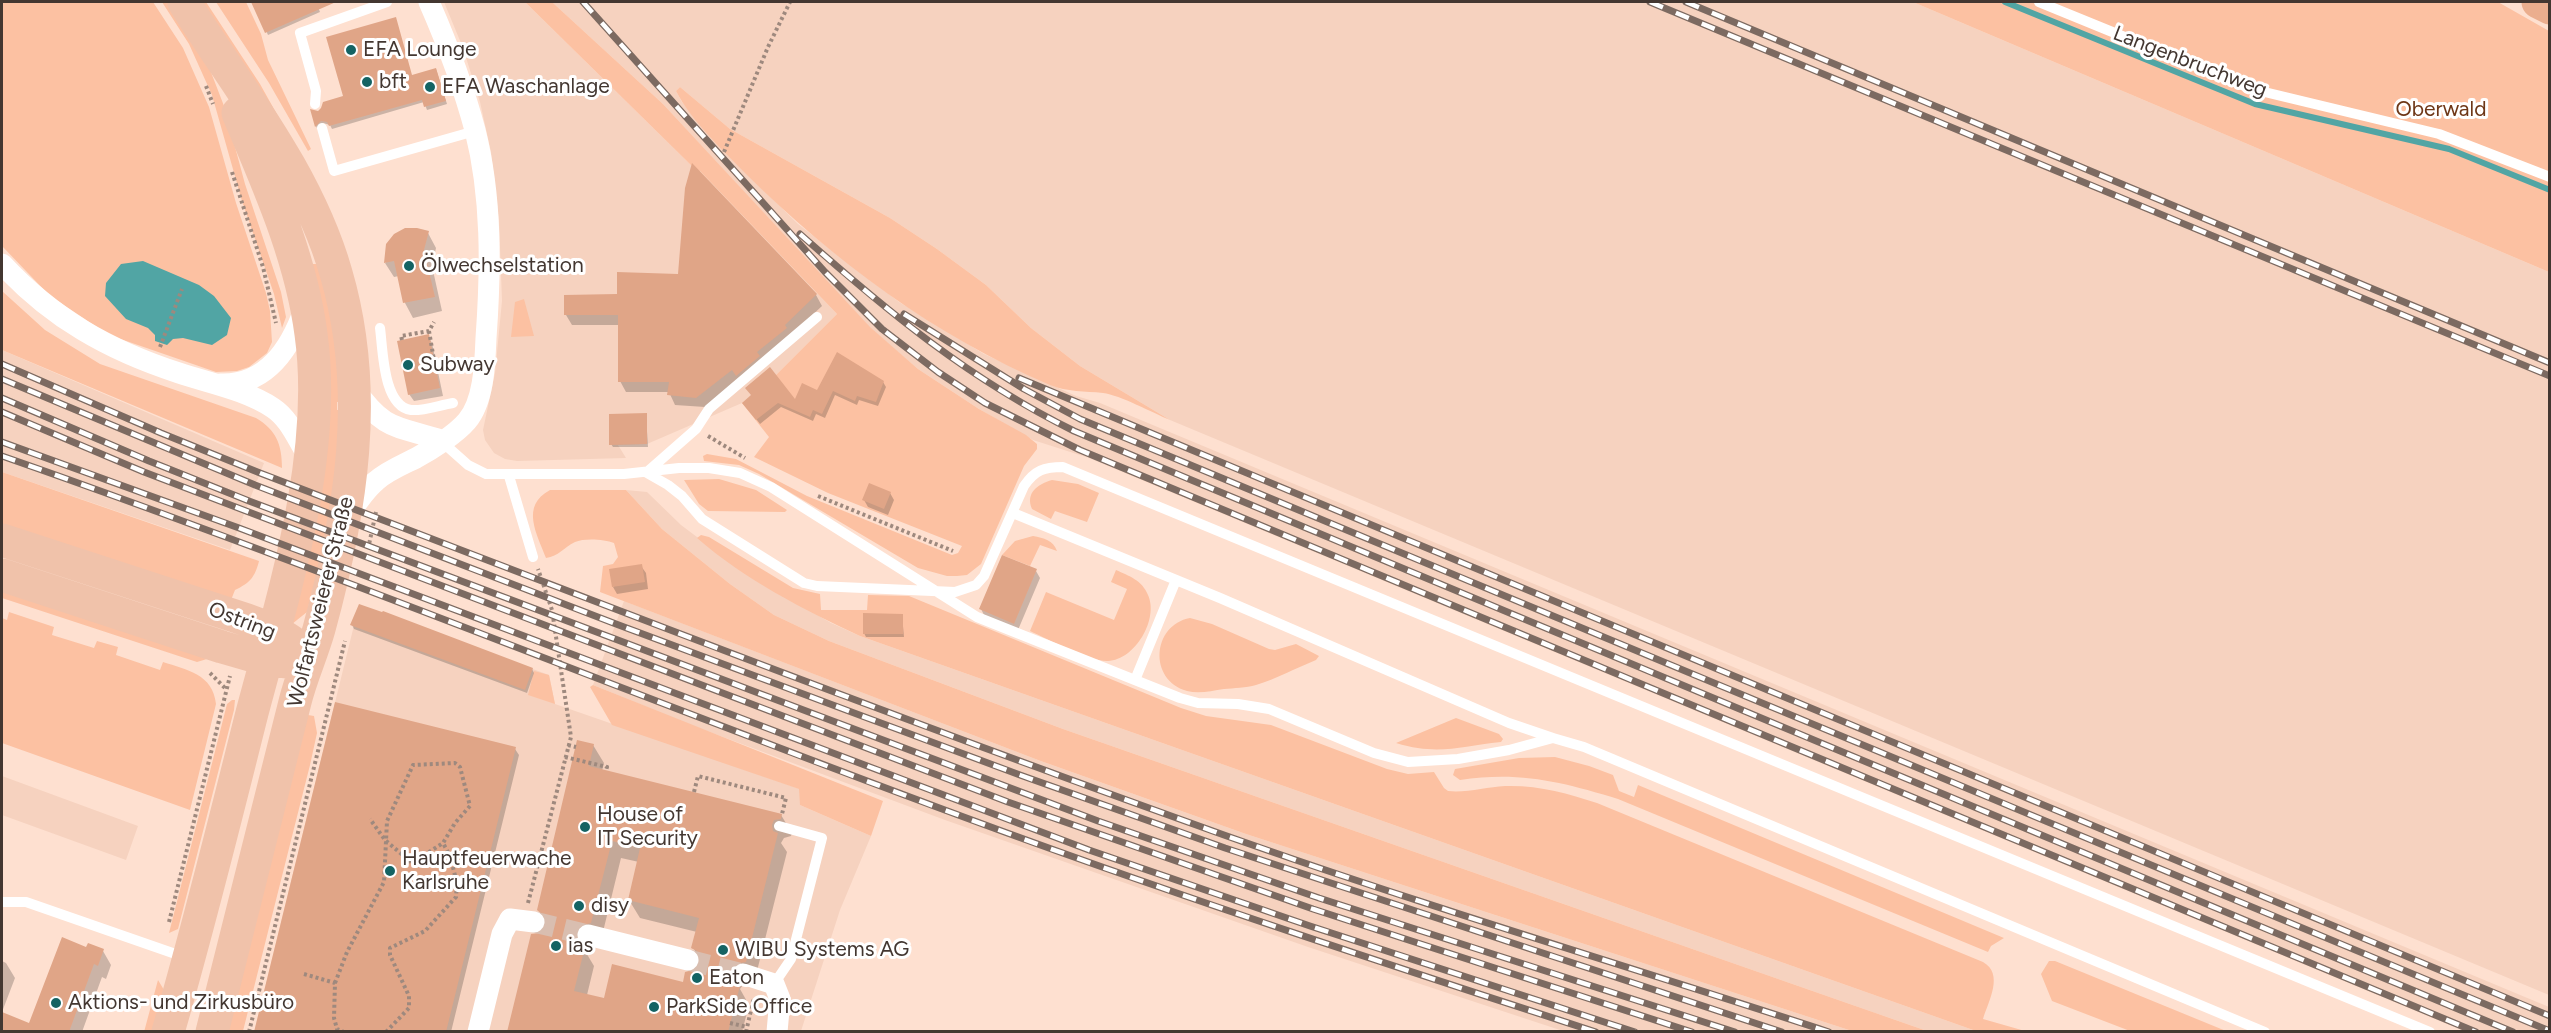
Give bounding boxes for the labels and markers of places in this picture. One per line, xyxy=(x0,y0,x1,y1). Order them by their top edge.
place label: EFA Lounge xyxy=(363,37,477,63)
marker: EFA Lounge xyxy=(344,43,358,57)
place label: bft xyxy=(379,69,407,95)
place label: EFA Waschanlage xyxy=(442,74,610,100)
marker: bft xyxy=(360,75,374,89)
marker: EFA Waschanlage xyxy=(423,80,437,94)
place label: Ölwechselstation xyxy=(421,253,584,279)
marker: Ölwechselstation xyxy=(402,259,416,273)
place label: Subway xyxy=(420,352,494,378)
marker: Subway xyxy=(401,358,415,372)
place label: House of IT Security xyxy=(597,802,698,852)
marker: House of IT Security xyxy=(578,820,592,834)
place label: Hauptfeuerwache Karlsruhe xyxy=(402,846,571,896)
marker: Hauptfeuerwache Karlsruhe xyxy=(383,864,397,878)
place label: disy xyxy=(591,893,629,919)
marker: disy xyxy=(572,899,586,913)
place label: ias xyxy=(568,933,593,959)
place label: WIBU Systems AG xyxy=(735,937,909,963)
marker: ias xyxy=(549,939,563,953)
marker: WIBU Systems AG xyxy=(716,943,730,957)
place label: Eaton xyxy=(709,965,764,991)
marker: Eaton xyxy=(690,971,704,985)
place label: Aktions- und Zirkusbüro xyxy=(68,990,294,1016)
place label: ParkSide Office xyxy=(666,994,812,1020)
marker: Aktions- und Zirkusbüro xyxy=(49,996,63,1010)
marker: ParkSide Office xyxy=(647,1000,661,1014)

